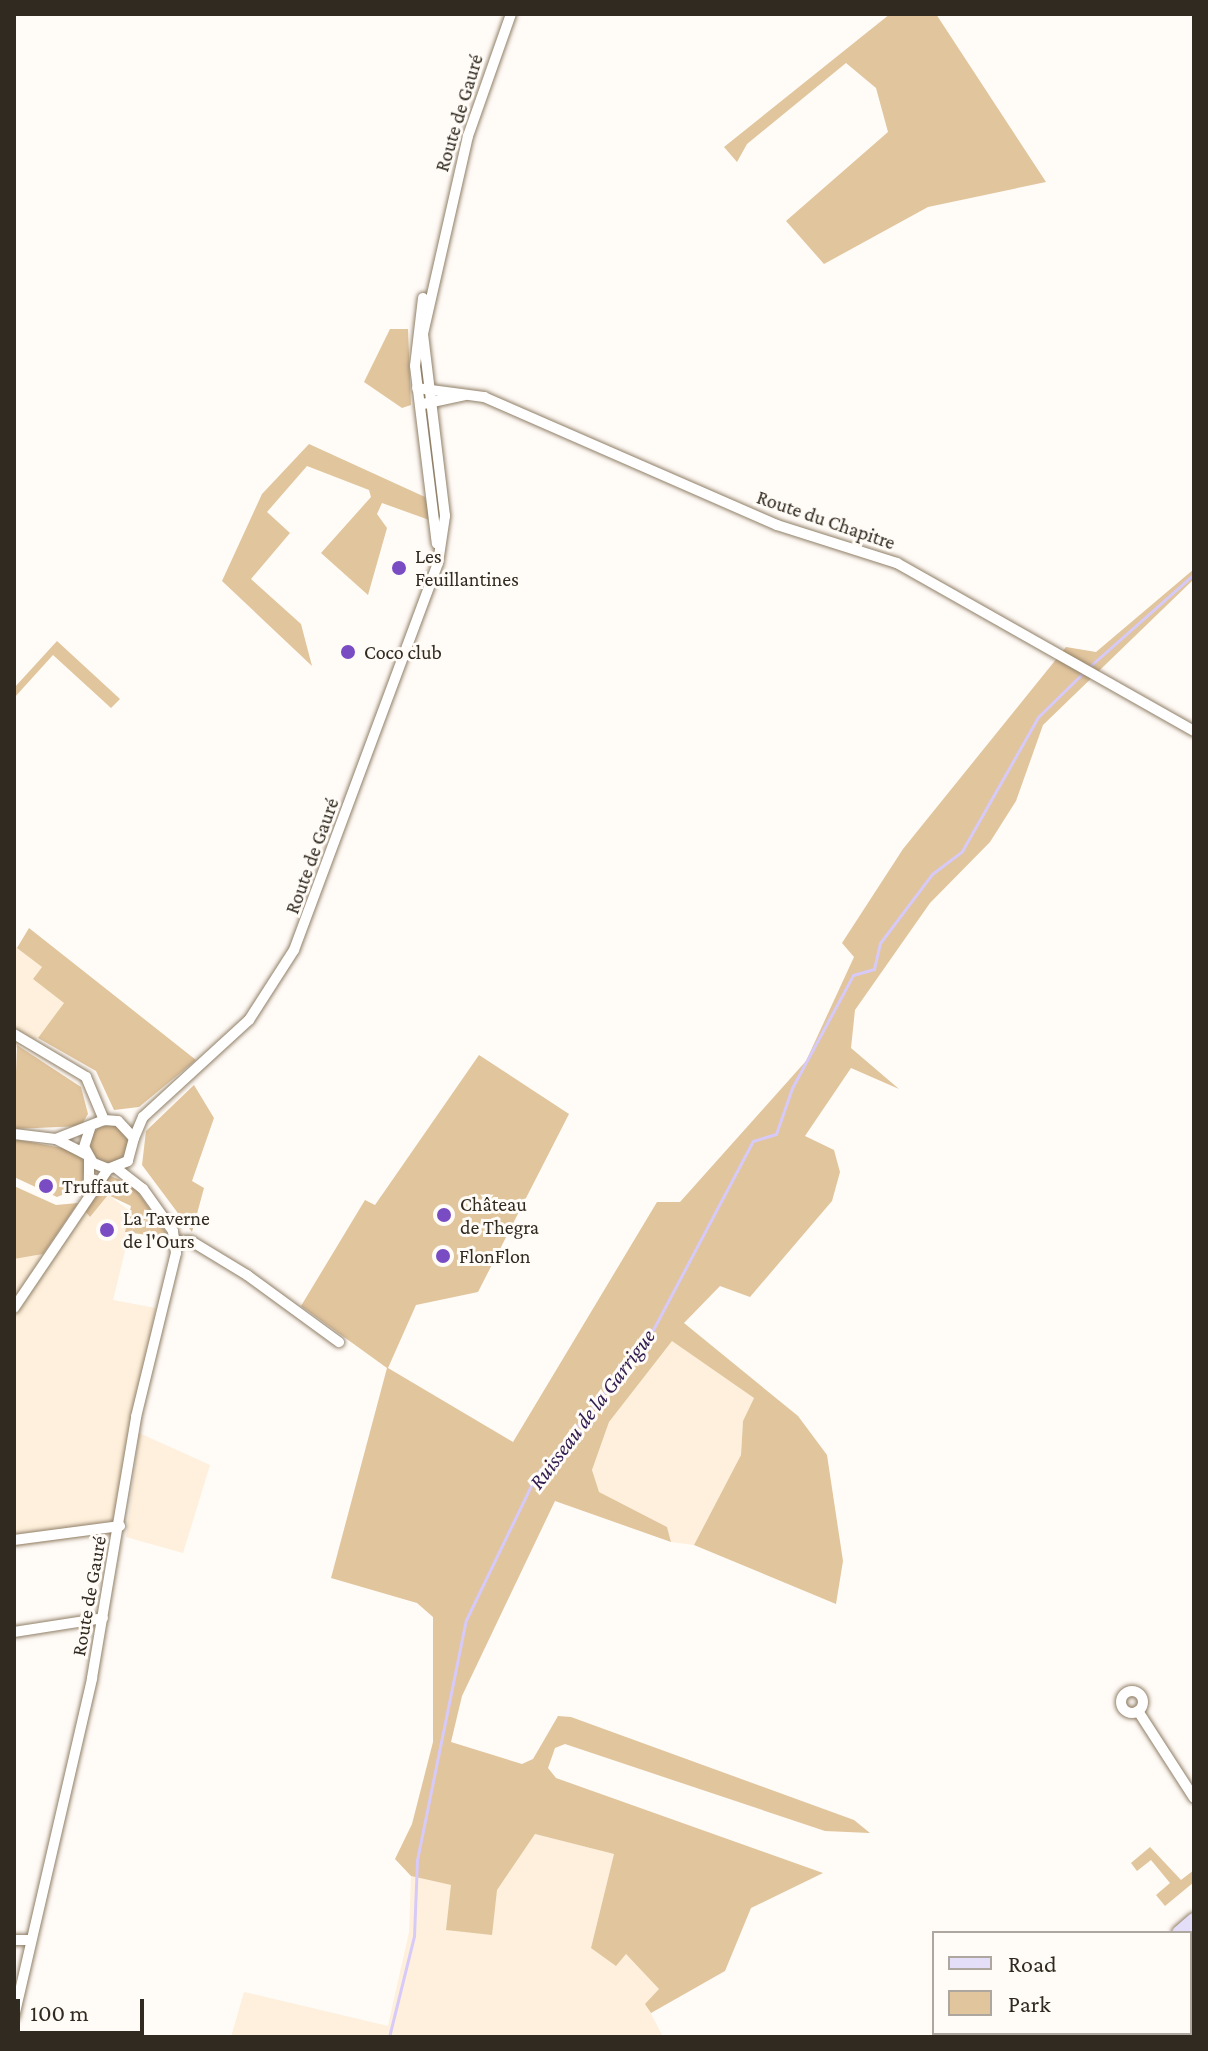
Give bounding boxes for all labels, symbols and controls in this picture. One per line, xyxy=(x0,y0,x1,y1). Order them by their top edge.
street label: Route de Gauré xyxy=(430,51,488,175)
street label: Route du Chapitre xyxy=(754,485,898,555)
place label: Les Feuillantines xyxy=(415,544,519,591)
marker: Les Feuillantines xyxy=(390,559,408,577)
place label: Coco club xyxy=(364,640,442,664)
marker: Coco club xyxy=(339,643,357,661)
street label: Route de Gauré xyxy=(280,795,344,917)
place label: Truffaut xyxy=(62,1174,129,1198)
marker: Truffaut xyxy=(37,1177,55,1195)
place label: Château de Thegra xyxy=(460,1192,539,1239)
place label: La Taverne de l'Ours xyxy=(123,1206,210,1253)
marker: Château de Thegra xyxy=(435,1206,453,1224)
marker: La Taverne de l'Ours xyxy=(98,1221,116,1239)
place label: FlonFlon xyxy=(459,1244,531,1268)
marker: FlonFlon xyxy=(434,1247,452,1265)
water label: Ruisseau de la Garrigue xyxy=(523,1324,661,1494)
street label: Route de Gauré xyxy=(67,1534,111,1658)
legend xyxy=(932,1931,1192,2035)
text: Road xyxy=(1008,1950,1057,1977)
scale bar xyxy=(20,1983,148,2033)
text: Park xyxy=(1008,1990,1051,2017)
text: 100 m xyxy=(30,1999,89,2026)

